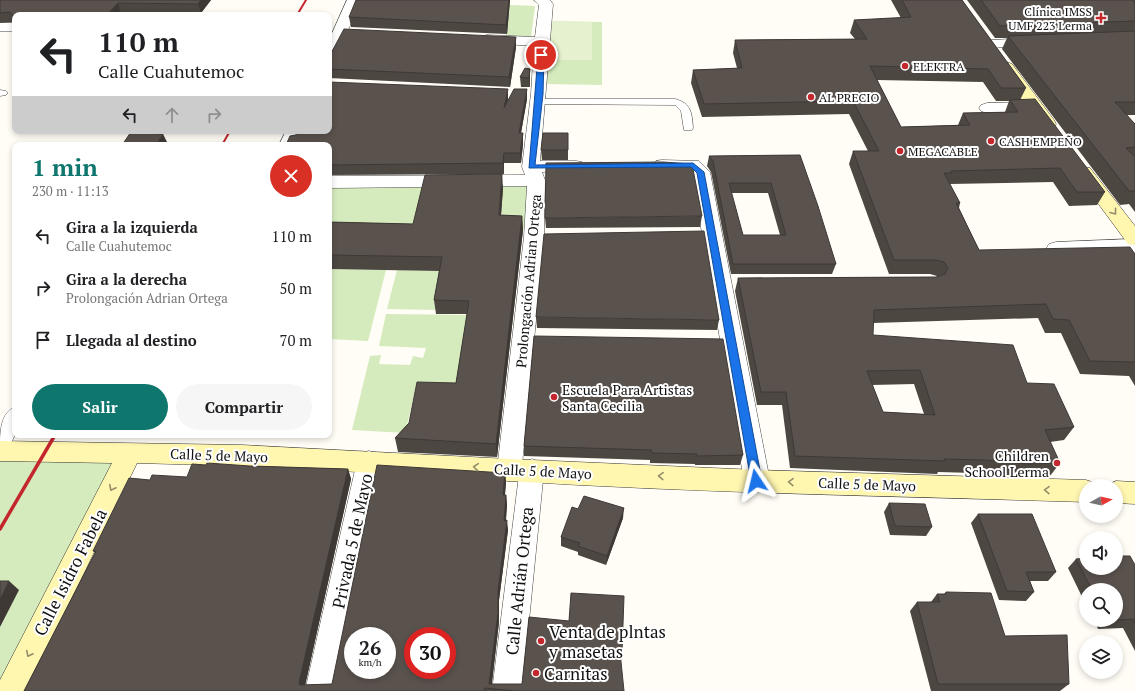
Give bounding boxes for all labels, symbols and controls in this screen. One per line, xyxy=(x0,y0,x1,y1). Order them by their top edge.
place label: Clínica IMSS UMF 223 Lerma xyxy=(1008,4,1092,33)
marker: Clínica IMSS UMF 223 Lerma xyxy=(1095,12,1107,24)
text: 110 m xyxy=(98,23,179,60)
icon: left xyxy=(32,28,84,80)
pin xyxy=(524,38,558,72)
icon: arrive xyxy=(530,44,552,66)
text: Calle Cuahutemoc xyxy=(98,59,244,83)
place label: ELEKTRA xyxy=(913,59,965,74)
marker: ELEKTRA xyxy=(900,61,910,71)
place label: AL PRECIO xyxy=(819,90,879,105)
marker: AL PRECIO xyxy=(806,92,816,102)
icon: left xyxy=(119,104,141,126)
icon: ahead xyxy=(161,104,183,126)
icon: right xyxy=(203,104,225,126)
place label: CASH EMPEÑO xyxy=(999,134,1082,149)
marker: CASH EMPEÑO xyxy=(986,136,996,146)
place label: MEGACABLE xyxy=(908,144,978,159)
marker: MEGACABLE xyxy=(895,146,905,156)
text: 1 min xyxy=(32,151,98,183)
button: close xyxy=(270,155,312,197)
text: 230 m · 11:13 xyxy=(32,182,109,200)
street label: Prolongación Adrian Ortega xyxy=(511,193,545,369)
one-way arrow xyxy=(1109,207,1116,214)
text: Gira a la izquierda xyxy=(66,217,198,237)
icon: left xyxy=(32,225,54,247)
text: 110 m xyxy=(271,226,312,246)
text: Calle Cuahutemoc xyxy=(66,237,172,255)
text: Gira a la derecha xyxy=(66,269,187,289)
icon: right xyxy=(32,277,54,299)
text: 50 m xyxy=(279,278,312,298)
text: Prolongación Adrian Ortega xyxy=(66,289,228,307)
icon: arrive xyxy=(32,329,54,351)
text: Llegada al destino xyxy=(66,330,197,350)
text: 70 m xyxy=(279,330,312,350)
place label: Escuela Para Artistas Santa Cecilia xyxy=(562,380,692,415)
button: Salir xyxy=(32,384,168,430)
button: Compartir xyxy=(176,384,312,430)
marker: Escuela Para Artistas Santa Cecilia xyxy=(549,392,559,402)
street label: Calle 5 de Mayo xyxy=(170,444,268,466)
place label: Children School Lerma xyxy=(964,446,1050,481)
marker: Children School Lerma xyxy=(1052,458,1062,468)
street label: Calle 5 de Mayo xyxy=(494,459,593,483)
position arrow xyxy=(735,460,777,502)
one-way arrow xyxy=(473,463,479,472)
street label: Privada 5 de Mayo xyxy=(326,471,378,611)
one-way arrow xyxy=(658,472,664,480)
street label: Calle 5 de Mayo xyxy=(818,473,916,495)
one-way arrow xyxy=(788,477,794,486)
north arrow xyxy=(1079,479,1123,523)
map controls xyxy=(1079,479,1123,679)
one-way arrow xyxy=(110,483,117,491)
one-way arrow xyxy=(1044,486,1050,494)
street label: Calle Isidro Fabela xyxy=(28,504,112,639)
street label: Calle Adrián Ortega xyxy=(500,505,538,656)
button: sound xyxy=(1079,531,1123,575)
button: search xyxy=(1079,583,1123,627)
place label: Venta de plntas y masetas xyxy=(548,620,666,663)
speed limit sign: 30 xyxy=(404,627,456,679)
text: 26 xyxy=(359,634,381,661)
button: layers xyxy=(1079,635,1123,679)
marker: Venta de plntas y masetas xyxy=(536,636,546,646)
one-way arrow xyxy=(26,650,34,657)
text: km/h xyxy=(358,656,382,669)
place label: Carnitas xyxy=(544,662,608,685)
marker: Carnitas xyxy=(531,668,541,678)

